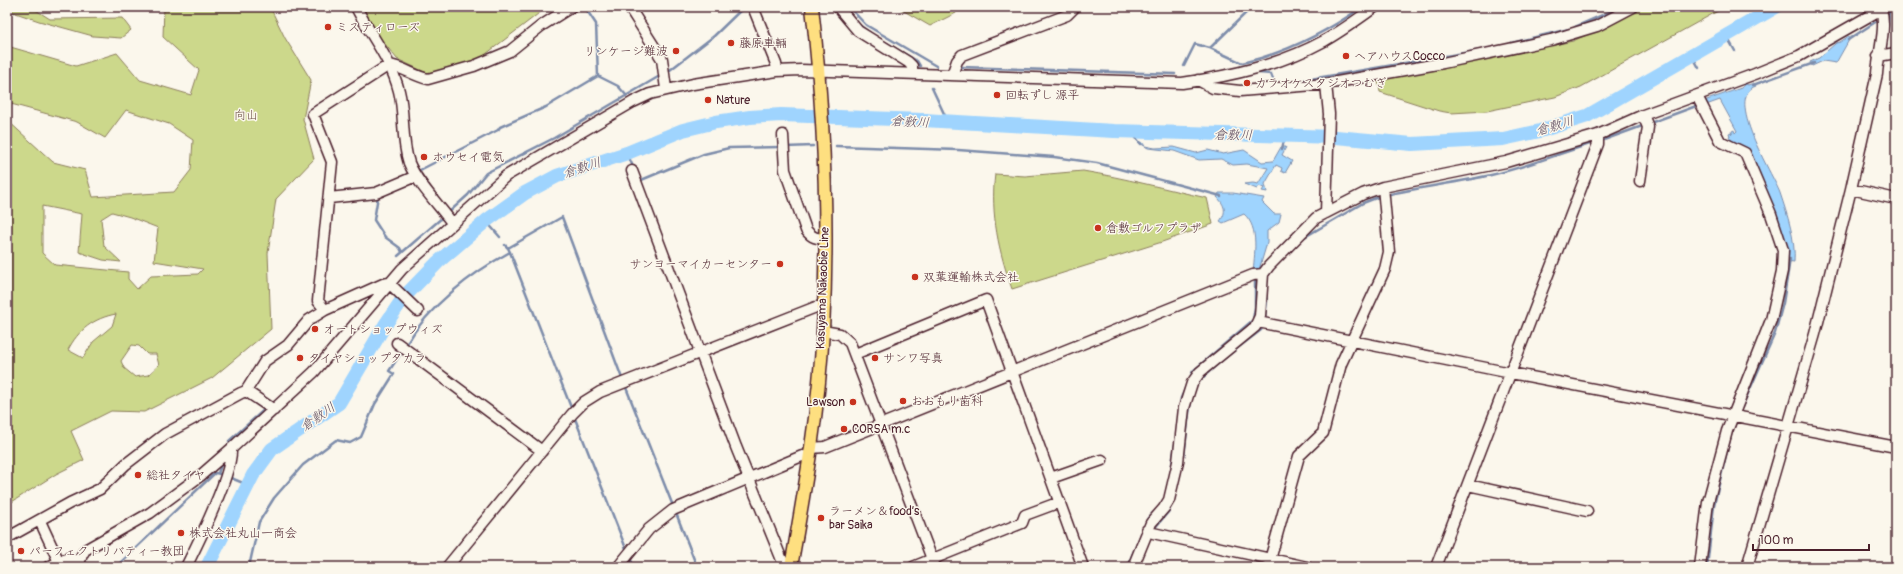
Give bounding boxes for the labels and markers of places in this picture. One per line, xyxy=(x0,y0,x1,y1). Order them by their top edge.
place label: ミスティローズ xyxy=(336,20,420,35)
marker: ミスティローズ xyxy=(323,22,333,32)
place label: 藤原車輛 xyxy=(739,36,787,51)
marker: 藤原車輛 xyxy=(726,38,736,48)
place label: リンケージ難波 xyxy=(584,44,668,59)
marker: リンケージ難波 xyxy=(671,46,681,56)
place label: ヘアハウスCocco xyxy=(1354,49,1446,64)
marker: ヘアハウスCocco xyxy=(1341,51,1351,61)
place label: カラオケスタジオつむぎ xyxy=(1255,76,1387,91)
marker: カラオケスタジオつむぎ xyxy=(1242,78,1252,88)
place label: 回転ずし 源平 xyxy=(1005,88,1080,103)
marker: 回転ずし 源平 xyxy=(992,90,1002,100)
place label: Nature xyxy=(716,93,750,108)
marker: Nature xyxy=(703,95,713,105)
place label: ホウセイ電気 xyxy=(432,150,504,165)
marker: ホウセイ電気 xyxy=(419,152,429,162)
place label: 倉敷ゴルフプラザ xyxy=(1106,221,1202,236)
marker: 倉敷ゴルフプラザ xyxy=(1093,223,1103,233)
place label: サンヨーマイカーセンター xyxy=(629,257,772,272)
marker: サンヨーマイカーセンター xyxy=(775,259,785,269)
place label: 双葉運輸株式会社 xyxy=(923,270,1019,285)
marker: 双葉運輸株式会社 xyxy=(910,272,920,282)
place label: オートショップウィズ xyxy=(323,322,443,337)
marker: オートショップウィズ xyxy=(310,324,320,334)
place label: タイヤショップタカラ xyxy=(308,351,426,366)
place label: サンワ写真 xyxy=(883,351,943,366)
marker: タイヤショップタカラ xyxy=(295,353,305,363)
marker: サンワ写真 xyxy=(870,353,880,363)
place label: おおもり歯科 xyxy=(911,394,983,409)
place label: Lawson xyxy=(806,395,845,410)
marker: おおもり歯科 xyxy=(898,396,908,406)
marker: Lawson xyxy=(848,397,858,407)
place label: CORSA m.c xyxy=(852,422,910,437)
marker: CORSA m.c xyxy=(839,424,849,434)
place label: 総社タイヤ xyxy=(146,468,206,483)
marker: 総社タイヤ xyxy=(133,470,143,480)
place label: ラーメン＆food’s bar Saika xyxy=(829,504,920,533)
marker: ラーメン＆food’s bar Saika xyxy=(816,513,826,523)
place label: 株式会社丸山一商会 xyxy=(189,526,297,541)
marker: 株式会社丸山一商会 xyxy=(176,528,186,538)
place label: パーフェクトリバティー教団 xyxy=(29,544,185,559)
marker: パーフェクトリバティー教団 xyxy=(16,546,26,556)

